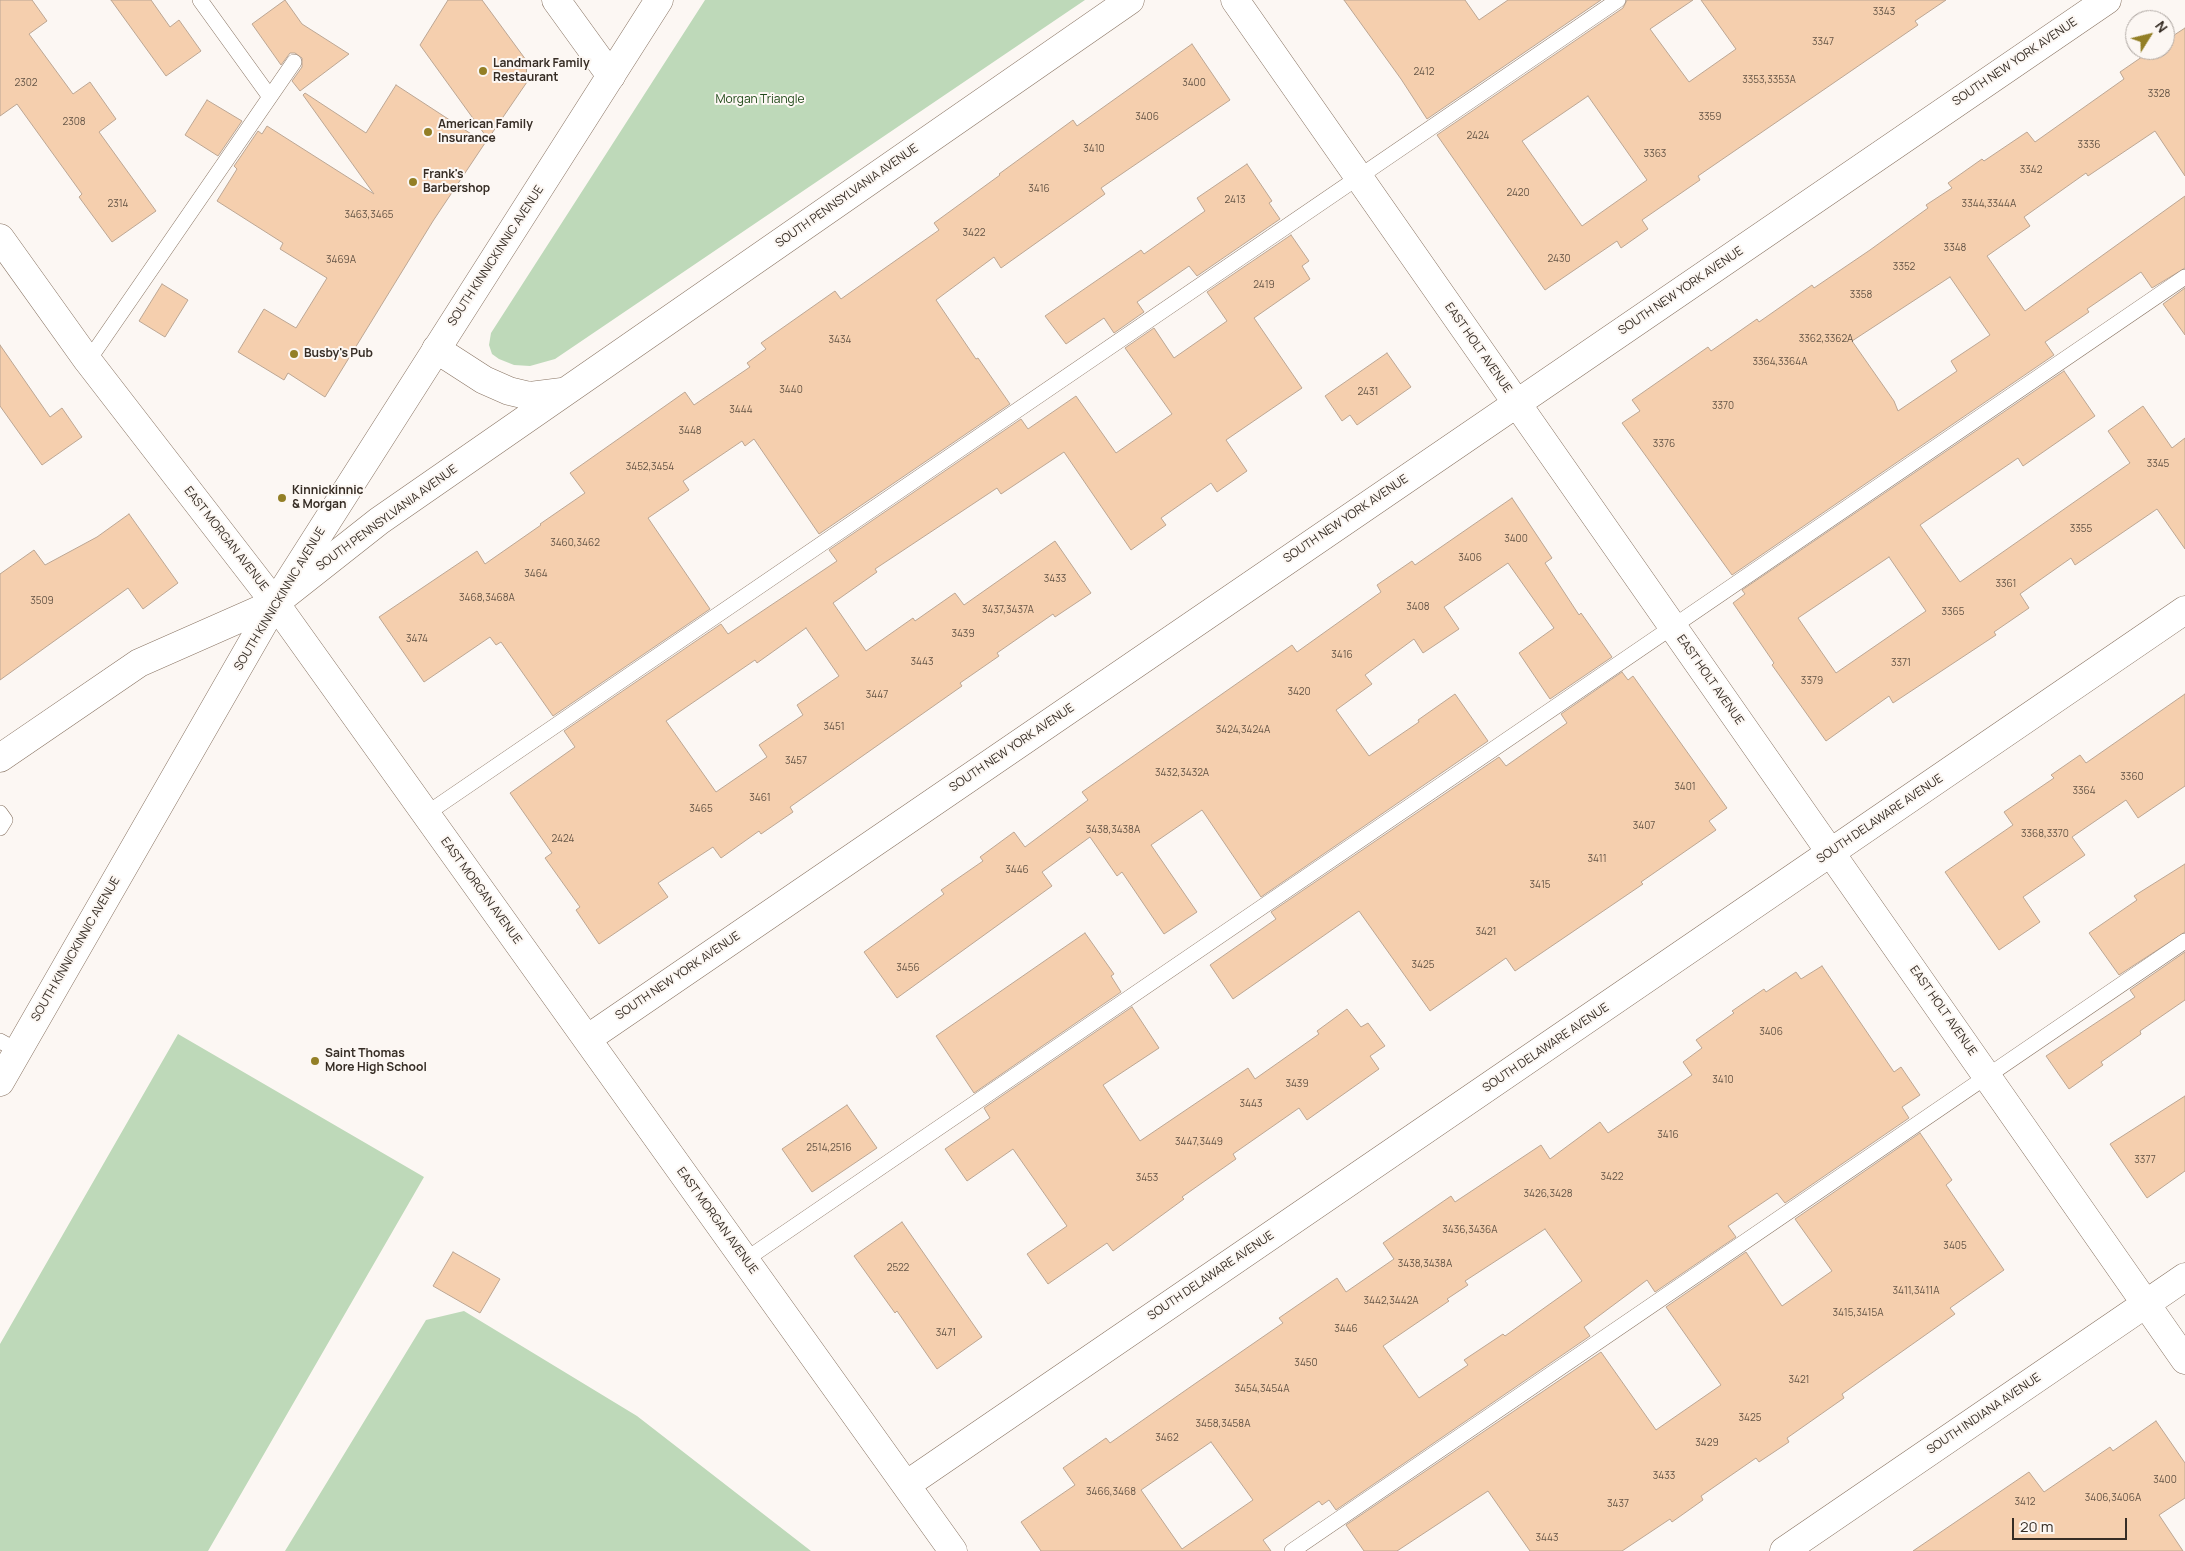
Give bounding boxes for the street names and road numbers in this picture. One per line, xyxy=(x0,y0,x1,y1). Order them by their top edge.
street label: SOUTH NEW YORK AVENUE xyxy=(1950,15,2080,109)
street label: SOUTH PENNSYLVANIA AVENUE xyxy=(773,141,921,251)
street label: SOUTH KINNICKINNIC AVENUE xyxy=(445,183,547,329)
street label: SOUTH NEW YORK AVENUE xyxy=(1616,244,1746,338)
street label: EAST HOLT AVENUE xyxy=(1441,300,1515,396)
street label: SOUTH PENNSYLVANIA AVENUE xyxy=(314,462,460,574)
street label: SOUTH NEW YORK AVENUE xyxy=(1281,472,1411,566)
street label: EAST MORGAN AVENUE xyxy=(181,484,271,594)
street label: SOUTH KINNICKINNIC AVENUE xyxy=(231,525,329,673)
street label: EAST HOLT AVENUE xyxy=(1673,632,1747,728)
street label: SOUTH NEW YORK AVENUE xyxy=(947,701,1077,795)
street label: SOUTH DELAWARE AVENUE xyxy=(1814,771,1946,867)
street label: EAST MORGAN AVENUE xyxy=(437,835,525,947)
street label: SOUTH KINNICKINNIC AVENUE xyxy=(29,874,123,1024)
street label: SOUTH NEW YORK AVENUE xyxy=(613,929,743,1023)
street label: EAST HOLT AVENUE xyxy=(1906,963,1980,1059)
street label: SOUTH DELAWARE AVENUE xyxy=(1480,1000,1612,1096)
street label: EAST MORGAN AVENUE xyxy=(673,1165,761,1277)
street label: SOUTH DELAWARE AVENUE xyxy=(1145,1228,1277,1324)
street label: SOUTH INDIANA AVENUE xyxy=(1924,1370,2044,1458)

